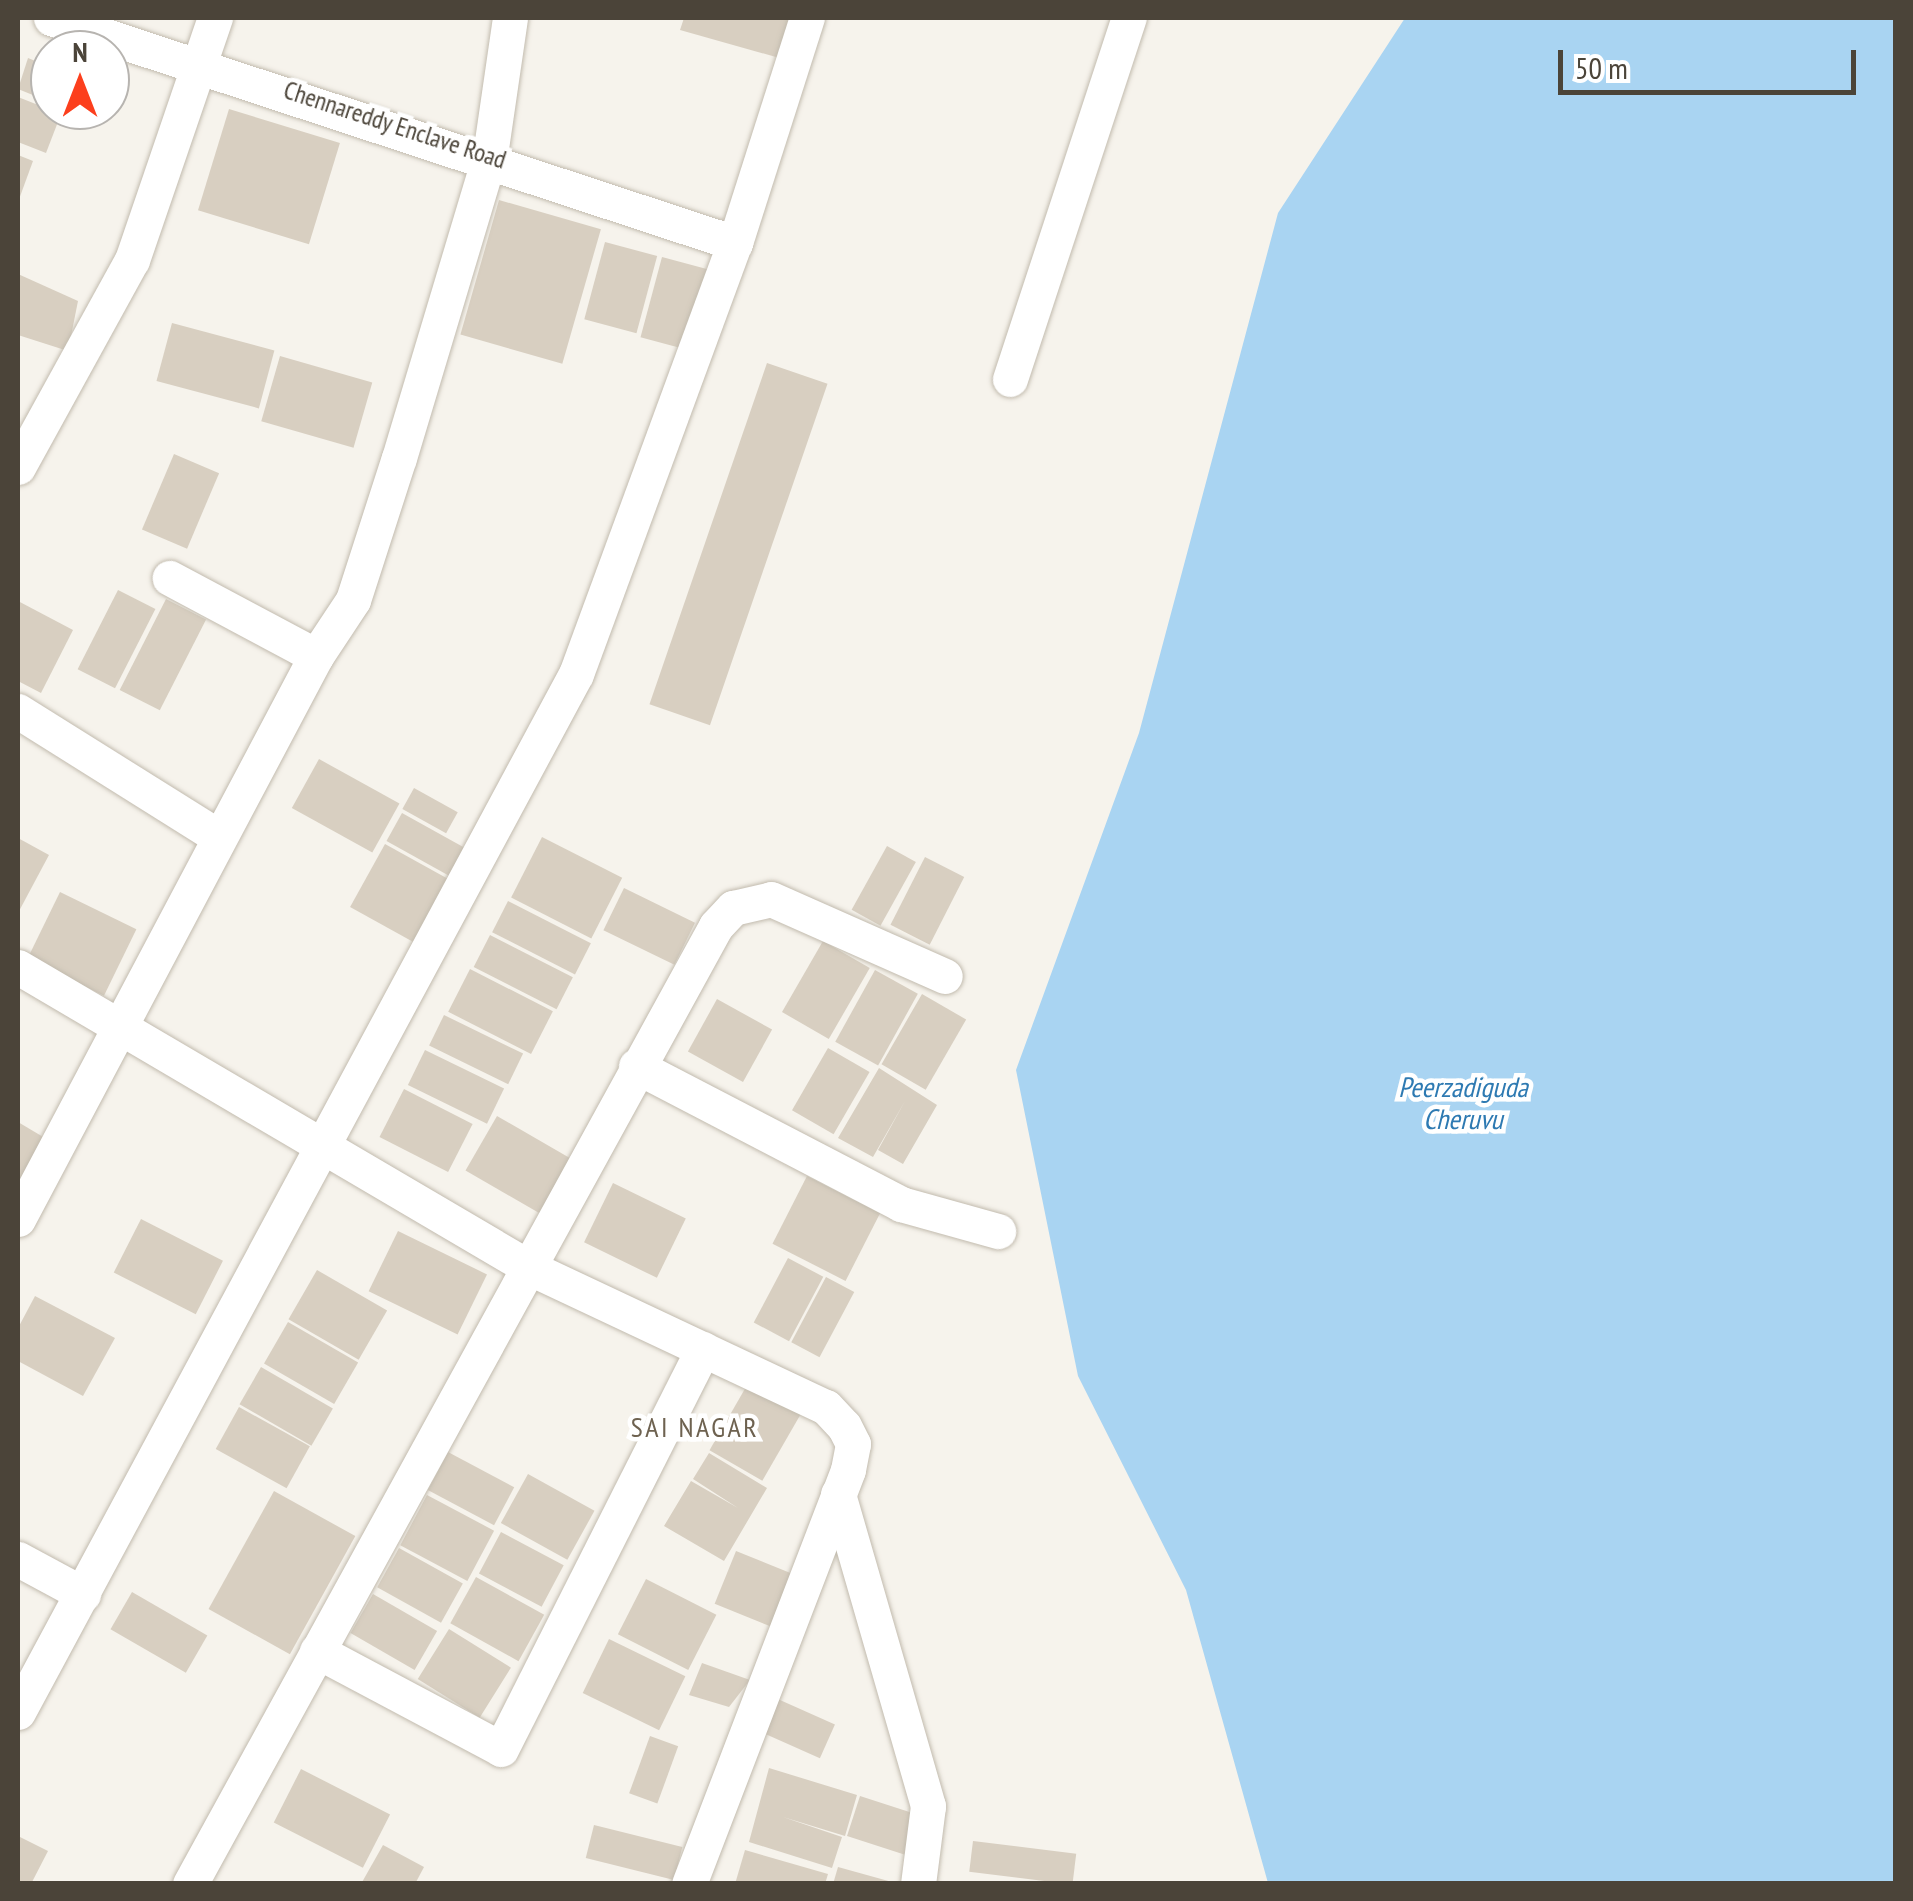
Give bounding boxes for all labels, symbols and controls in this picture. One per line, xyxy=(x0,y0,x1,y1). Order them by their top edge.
north arrow xyxy=(30,30,130,130)
scale bar xyxy=(1563,30,1860,92)
text: N xyxy=(72,33,88,70)
text: 50 m xyxy=(1575,48,1628,87)
street label: Chennareddy Enclave Road xyxy=(280,75,510,175)
water label: Peerzadiguda Cheruvu xyxy=(1398,1070,1528,1136)
district label: SAI NAGAR xyxy=(631,1410,759,1444)

